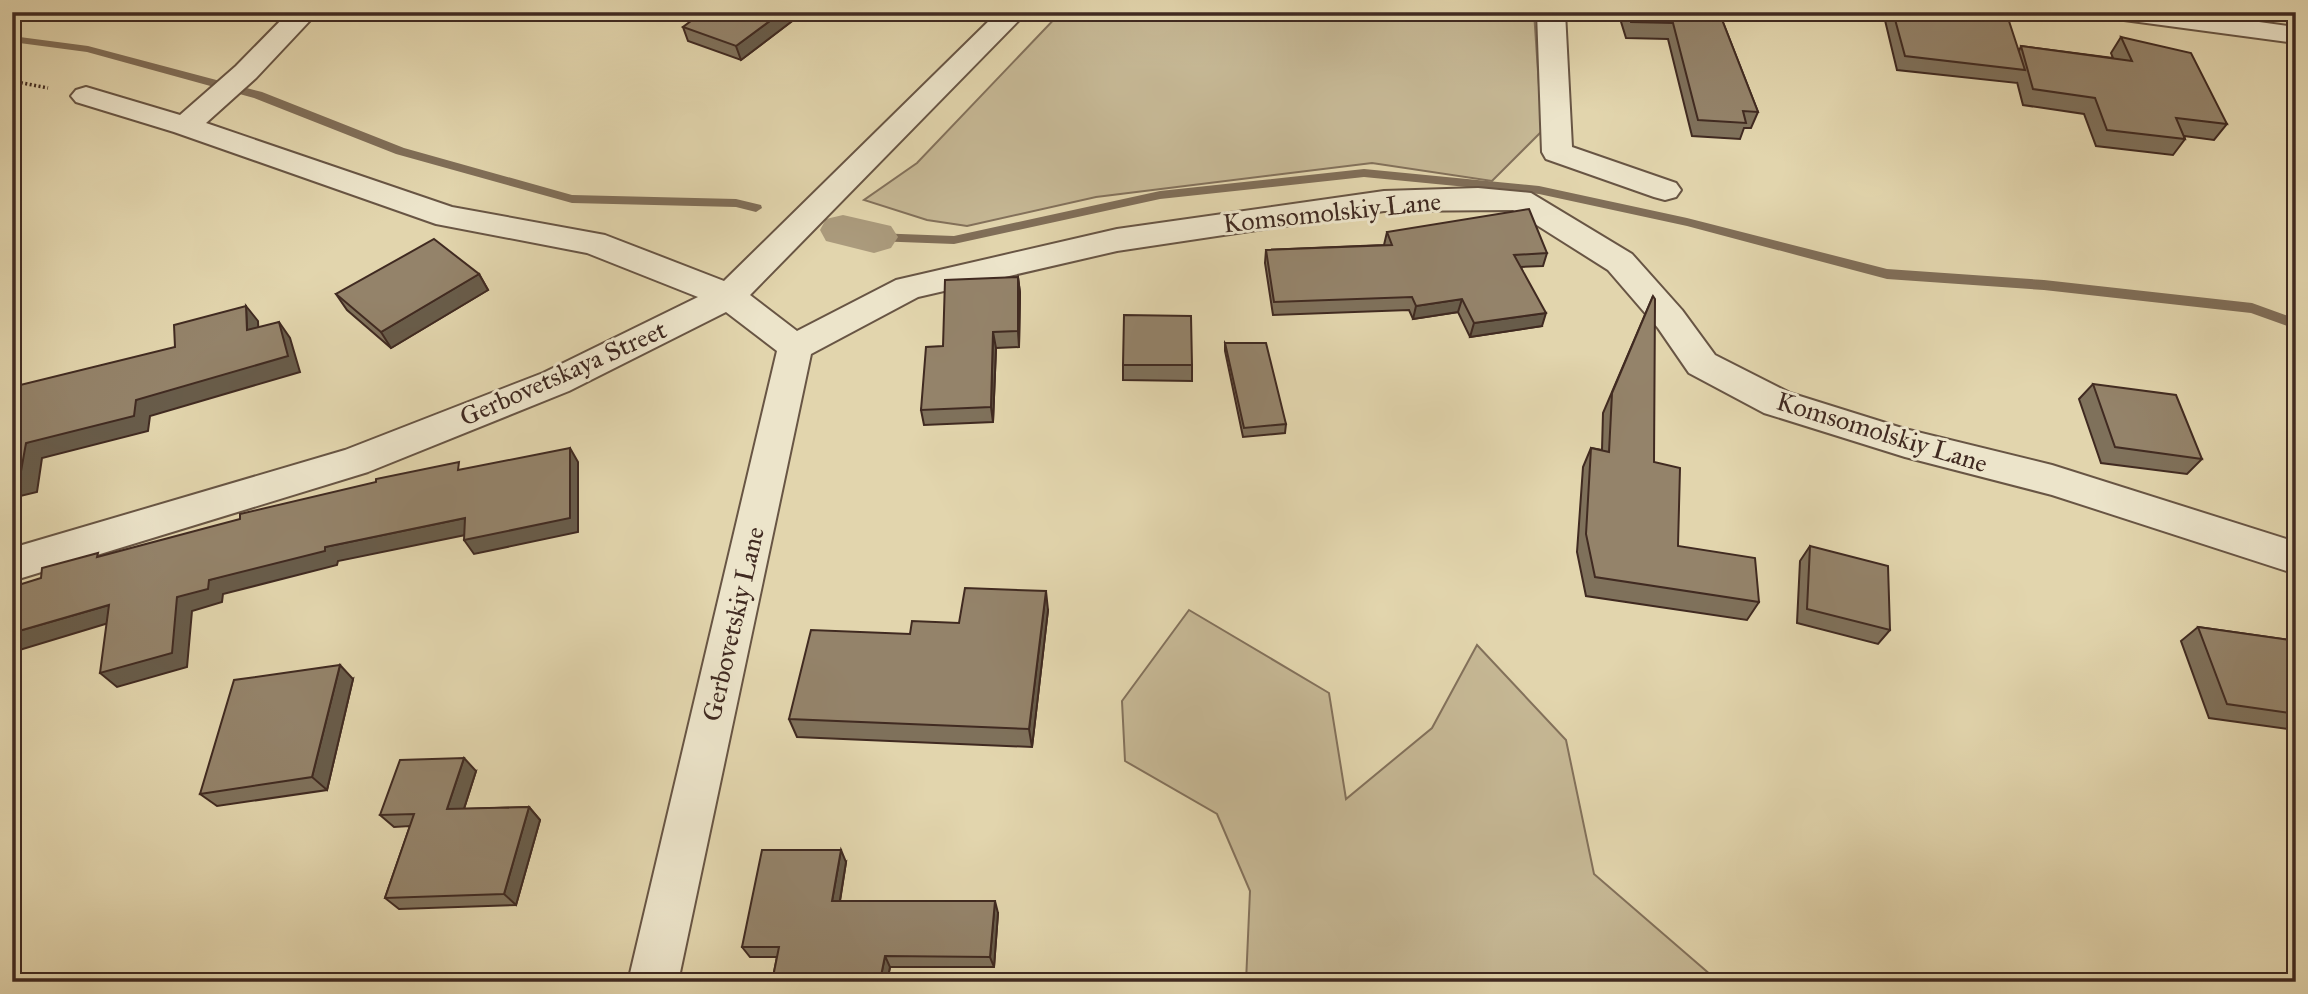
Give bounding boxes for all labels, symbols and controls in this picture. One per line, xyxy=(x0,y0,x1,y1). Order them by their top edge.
street label: Komsomolskiy Lane xyxy=(1221,185,1443,239)
street label: Gerbovetskaya Street xyxy=(455,313,671,433)
street label: Komsomolskiy Lane xyxy=(1773,385,1991,479)
street label: Gerbovetskiy Lane xyxy=(695,524,771,724)

